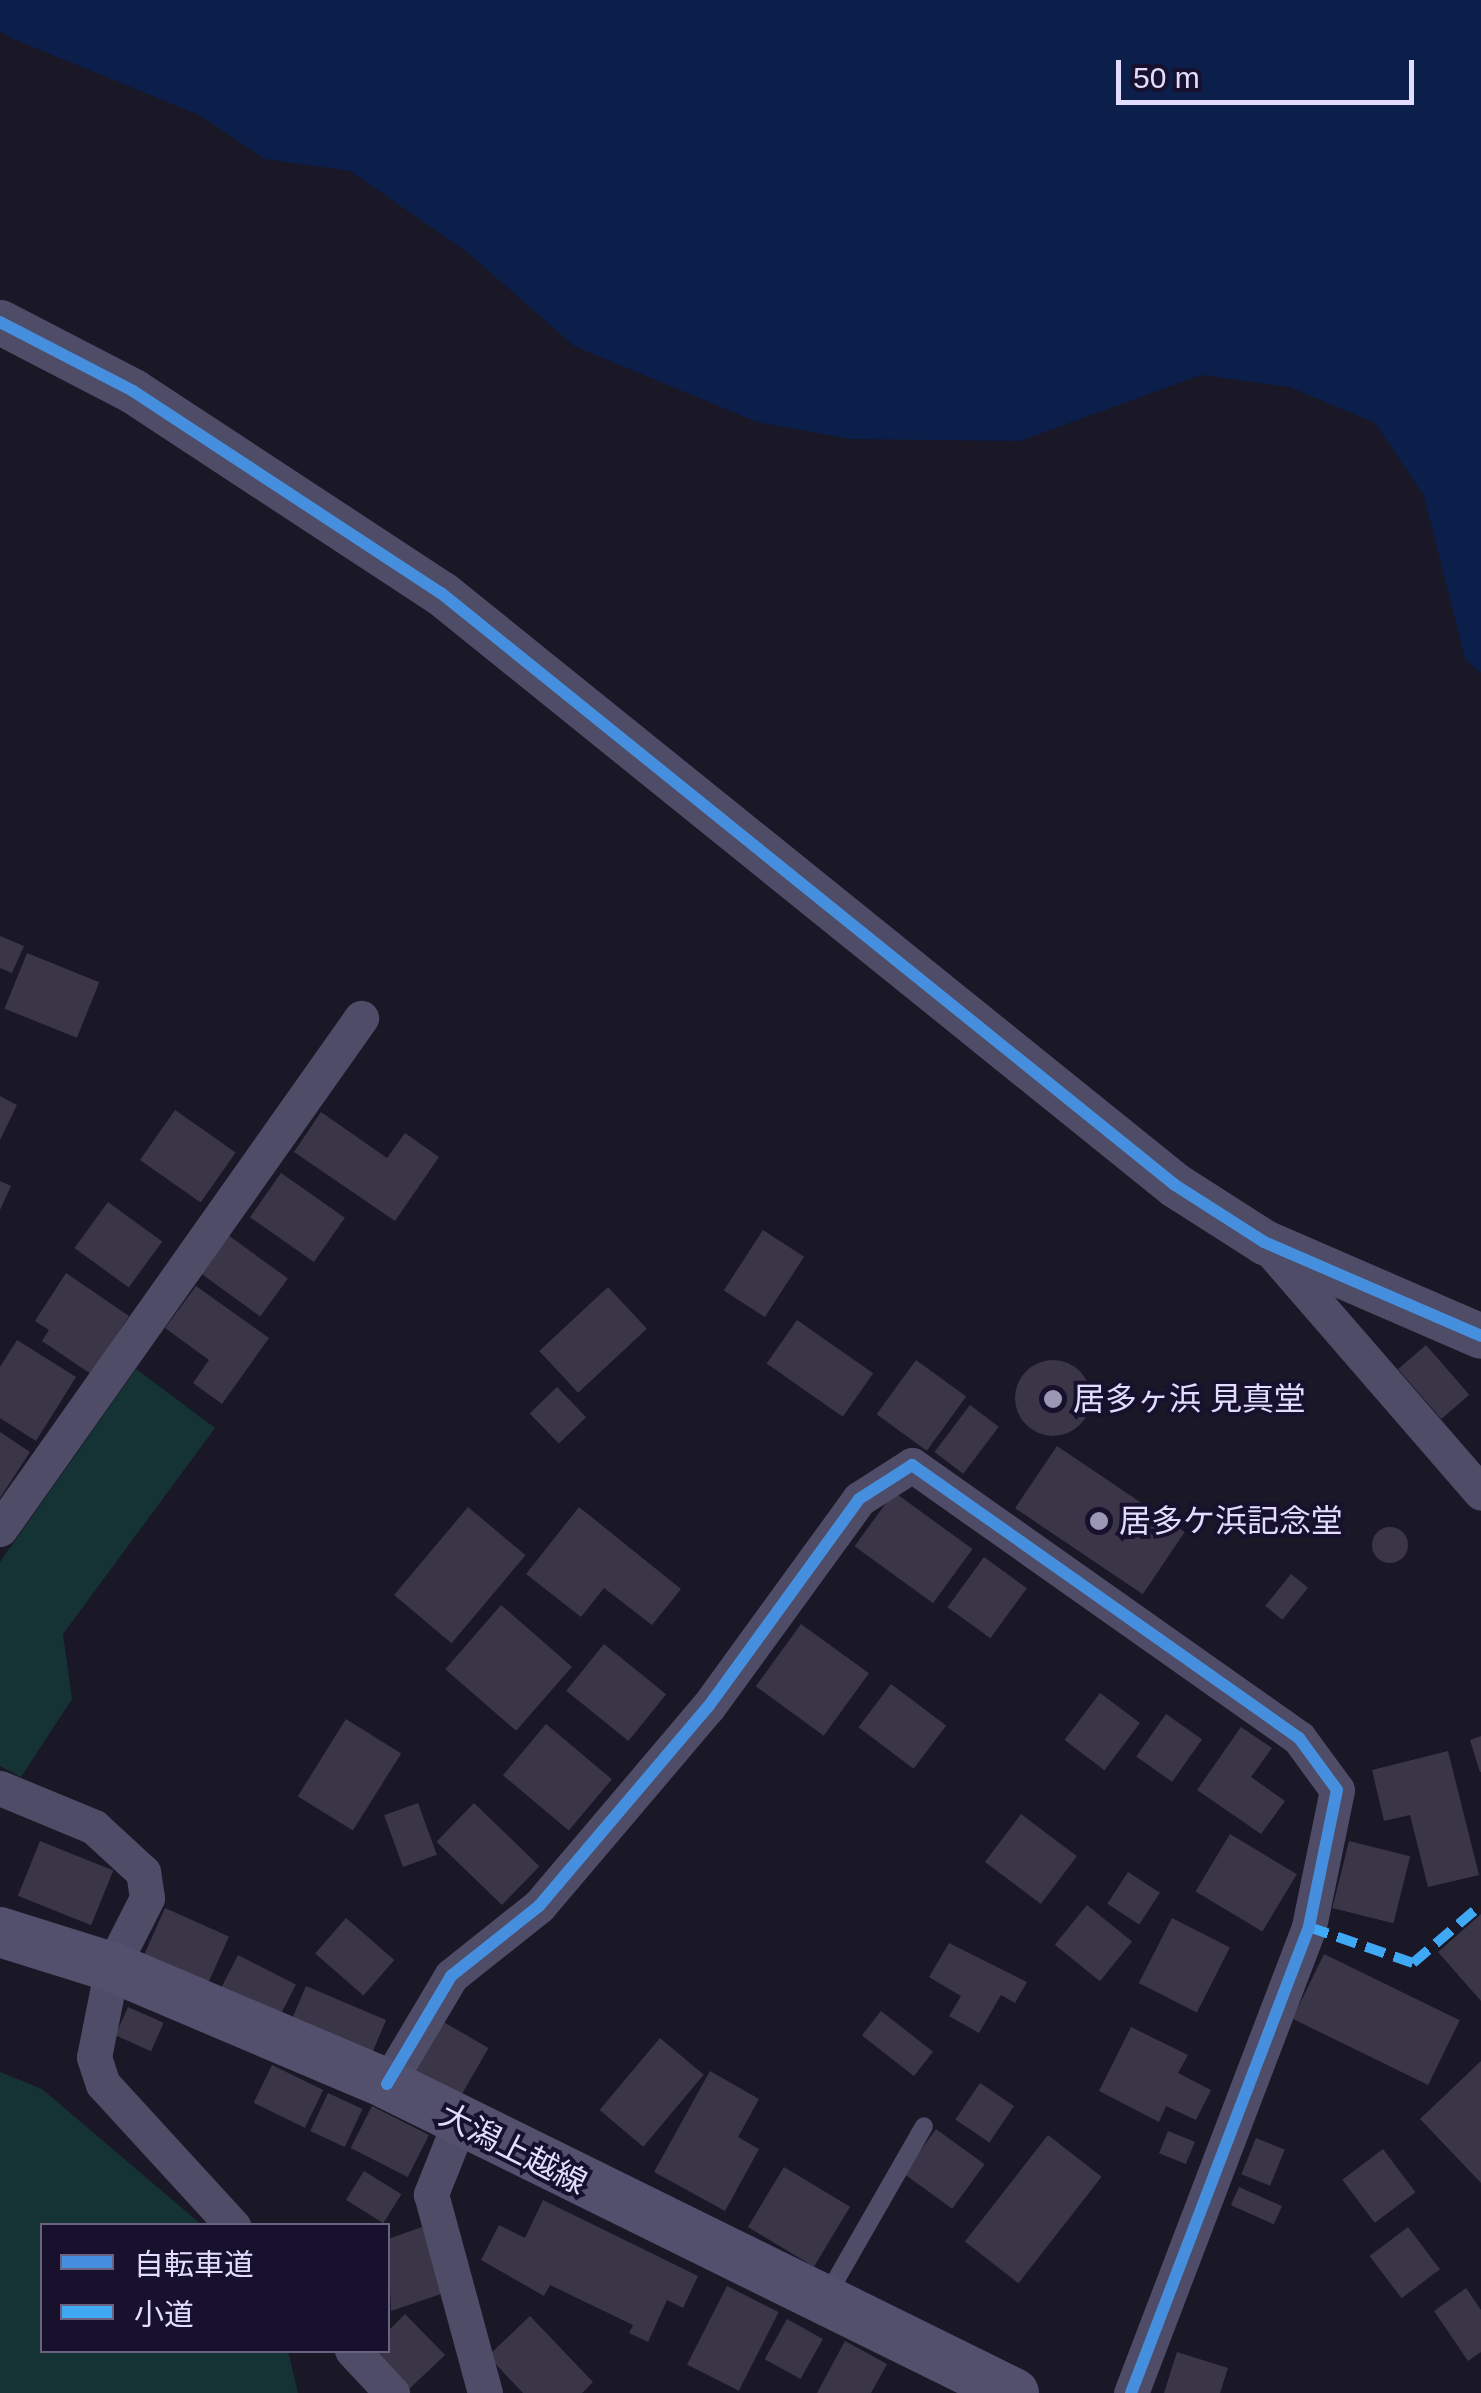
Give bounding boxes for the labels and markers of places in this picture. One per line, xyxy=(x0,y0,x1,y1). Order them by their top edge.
place label: 居多ヶ浜 見真堂 xyxy=(1073,1380,1306,1418)
marker: 居多ヶ浜 見真堂 xyxy=(1042,1388,1064,1410)
place label: 居多ケ浜記念堂 xyxy=(1119,1502,1343,1540)
marker: 居多ケ浜記念堂 xyxy=(1088,1510,1110,1532)

